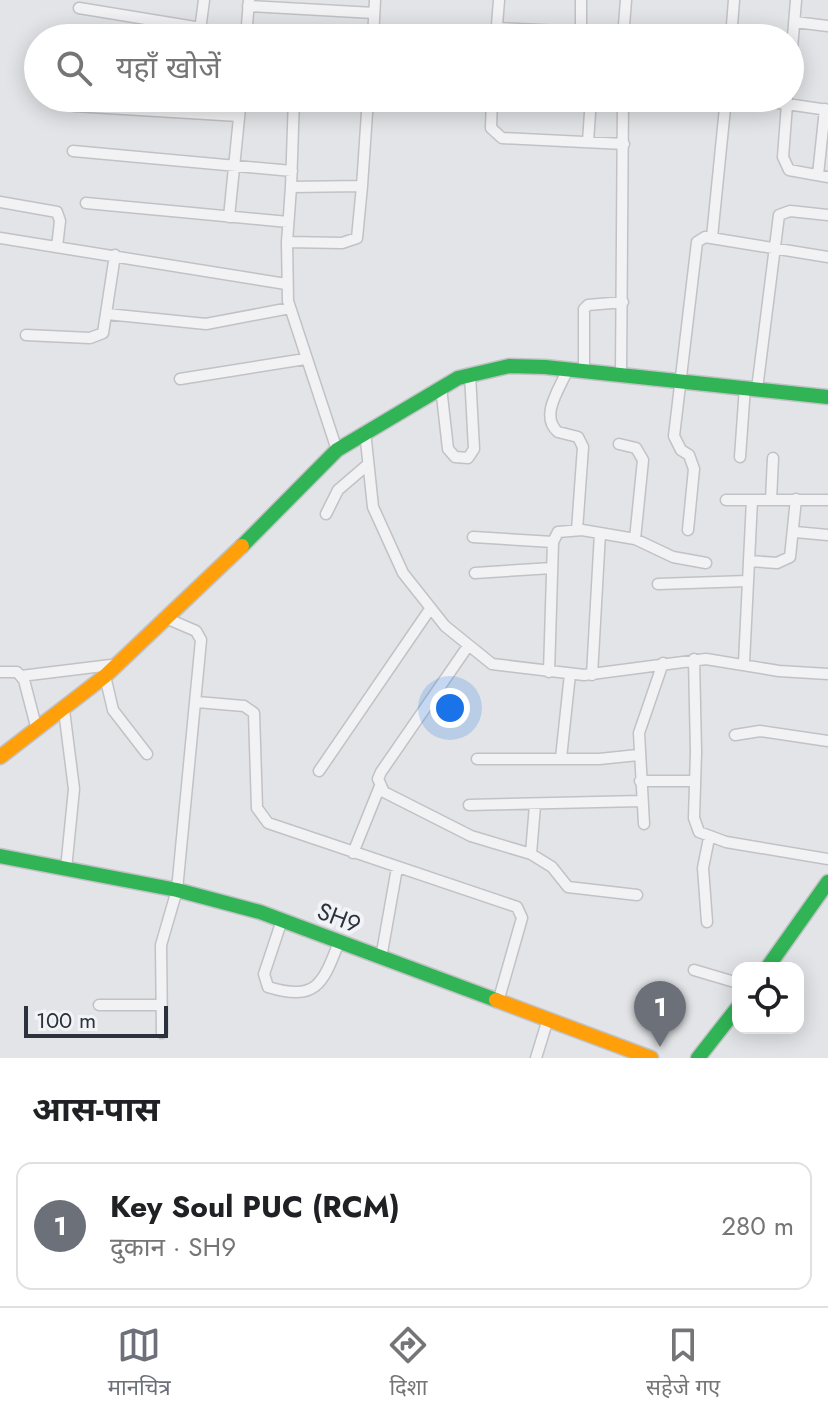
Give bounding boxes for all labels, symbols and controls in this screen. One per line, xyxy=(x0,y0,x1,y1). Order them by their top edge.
search box xyxy=(24,24,804,112)
icon: search xyxy=(52,46,96,90)
text: यहाँ खोजें xyxy=(116,46,221,89)
your location xyxy=(430,688,470,728)
street label: SH9 xyxy=(312,893,366,942)
map controls xyxy=(732,962,804,1034)
button: locate xyxy=(732,962,804,1034)
pin: 1 xyxy=(634,981,686,1047)
scale bar xyxy=(24,1002,168,1038)
text: 100 m xyxy=(36,1004,96,1036)
text: आस-पास xyxy=(32,1085,160,1134)
text: Key Soul PUC (RCM) xyxy=(110,1185,400,1228)
text: 1 xyxy=(53,1207,67,1245)
text: 280 m xyxy=(721,1207,794,1245)
text: दुकान · SH9 xyxy=(110,1228,236,1266)
tab: मानचित्र xyxy=(108,1323,171,1404)
tab: दिशा xyxy=(386,1323,430,1404)
tab: सहेजे गए xyxy=(646,1323,720,1404)

